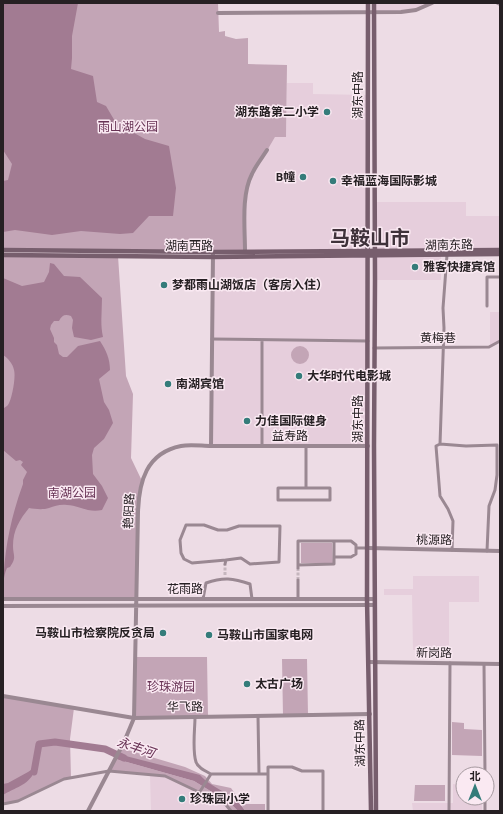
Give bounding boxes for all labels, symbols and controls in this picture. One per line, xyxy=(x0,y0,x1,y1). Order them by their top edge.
street label: 湖东中路 xyxy=(351,71,365,119)
place label: 湖东路第二小学 xyxy=(235,105,319,119)
marker: 湖东路第二小学 xyxy=(322,107,332,117)
park label: 雨山湖公园 xyxy=(98,120,158,134)
place label: B幢 xyxy=(276,170,295,184)
marker: B幢 xyxy=(298,172,308,182)
place label: 幸福蓝海国际影城 xyxy=(341,174,437,188)
marker: 幸福蓝海国际影城 xyxy=(328,176,338,186)
district label: 马鞍山市 xyxy=(330,226,410,250)
street label: 湖南东路 xyxy=(425,238,473,252)
street label: 湖南西路 xyxy=(165,239,213,253)
place label: 雅客快捷宾馆 xyxy=(423,260,495,274)
marker: 雅客快捷宾馆 xyxy=(410,262,420,272)
place label: 梦都雨山湖饭店（客房入住） xyxy=(172,278,328,292)
marker: 梦都雨山湖饭店（客房入住） xyxy=(159,280,169,290)
street label: 黄梅巷 xyxy=(420,331,456,345)
place label: 大华时代电影城 xyxy=(307,369,391,383)
marker: 大华时代电影城 xyxy=(294,371,304,381)
place label: 南湖宾馆 xyxy=(176,377,224,391)
marker: 南湖宾馆 xyxy=(163,379,173,389)
street label: 湖东中路 xyxy=(351,395,365,443)
place label: 力佳国际健身 xyxy=(255,414,327,428)
marker: 力佳国际健身 xyxy=(242,416,252,426)
street label: 益寿路 xyxy=(272,429,308,443)
park label: 南湖公园 xyxy=(48,486,96,500)
street label: 艳阳路 xyxy=(121,493,137,529)
street label: 桃源路 xyxy=(416,533,452,547)
street label: 花雨路 xyxy=(167,582,203,596)
place label: 马鞍山市检察院反贪局 xyxy=(35,626,155,640)
marker: 马鞍山市检察院反贪局 xyxy=(158,628,168,638)
place label: 马鞍山市国家电网 xyxy=(217,628,313,642)
marker: 马鞍山市国家电网 xyxy=(204,630,214,640)
street label: 新岗路 xyxy=(416,646,452,660)
place label: 太古广场 xyxy=(255,677,303,691)
marker: 太古广场 xyxy=(242,679,252,689)
park label: 珍珠游园 xyxy=(147,680,195,694)
street label: 华飞路 xyxy=(167,700,203,714)
street label: 湖东中路 xyxy=(353,719,367,767)
water label: 永丰河 xyxy=(115,734,160,762)
north arrow xyxy=(455,766,495,806)
text: 北 xyxy=(470,770,481,783)
place label: 珍珠园小学 xyxy=(190,792,250,806)
marker: 珍珠园小学 xyxy=(177,794,187,804)

